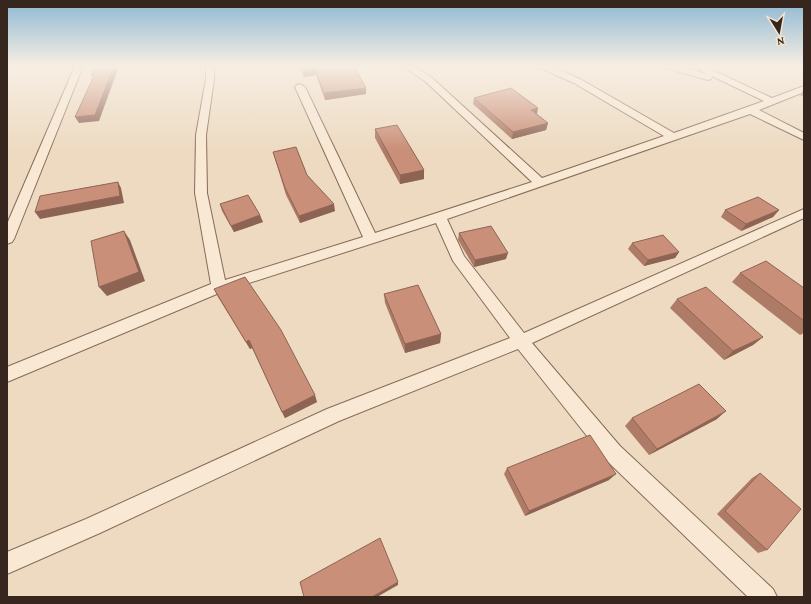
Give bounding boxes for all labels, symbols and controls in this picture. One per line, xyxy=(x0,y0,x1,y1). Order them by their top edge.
north arrow xyxy=(759,12,799,52)
text: N xyxy=(776,35,786,49)

